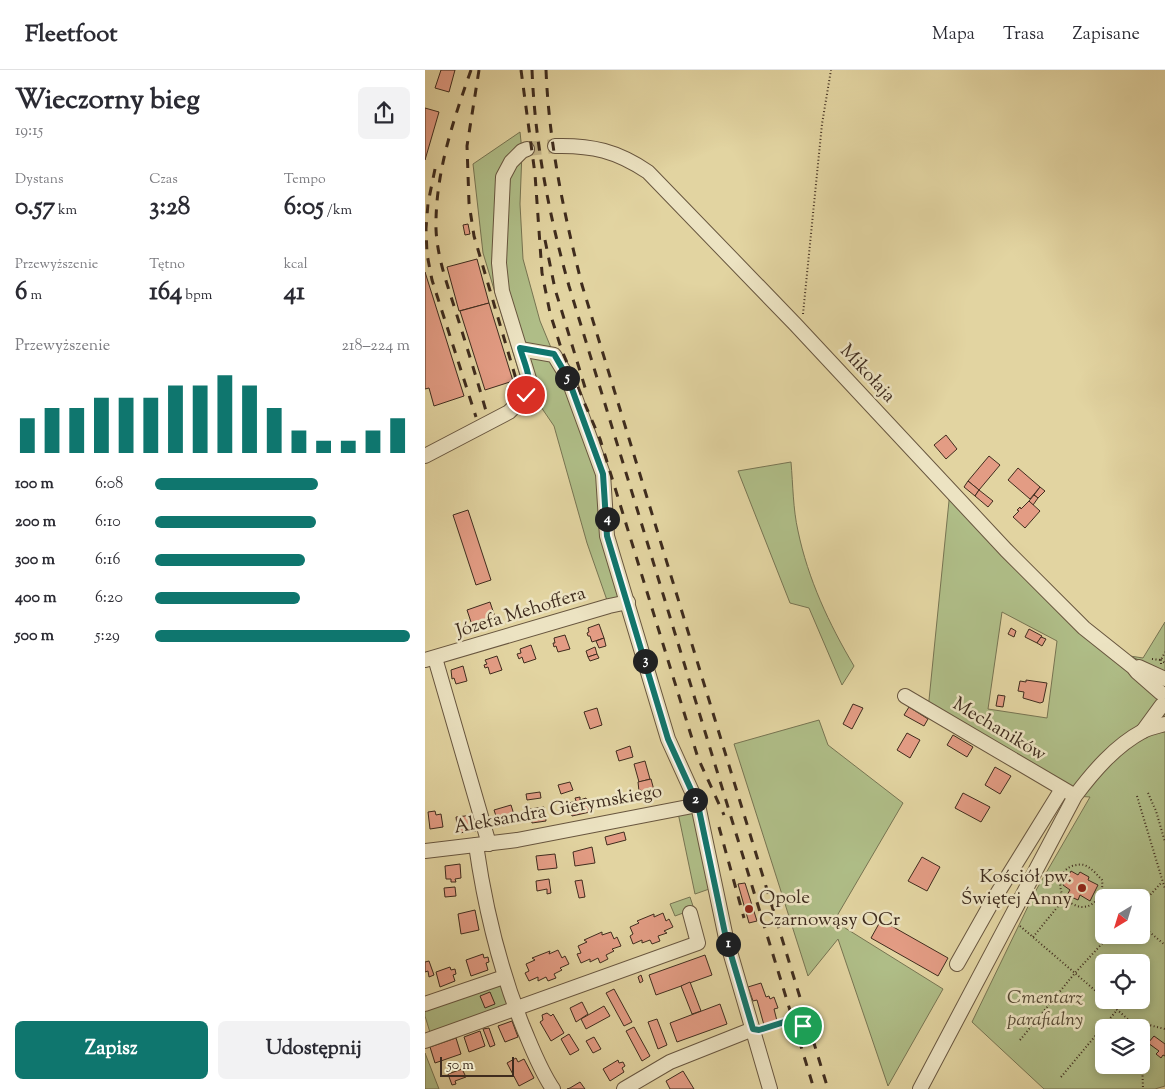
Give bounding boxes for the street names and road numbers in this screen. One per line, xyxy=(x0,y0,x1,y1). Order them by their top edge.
street label: Mikołaja xyxy=(833,339,901,409)
street label: Józefa Mehoffera xyxy=(452,580,589,646)
street label: Mechaników xyxy=(947,691,1051,769)
street label: Aleksandra Gierymskiego xyxy=(452,778,664,842)

